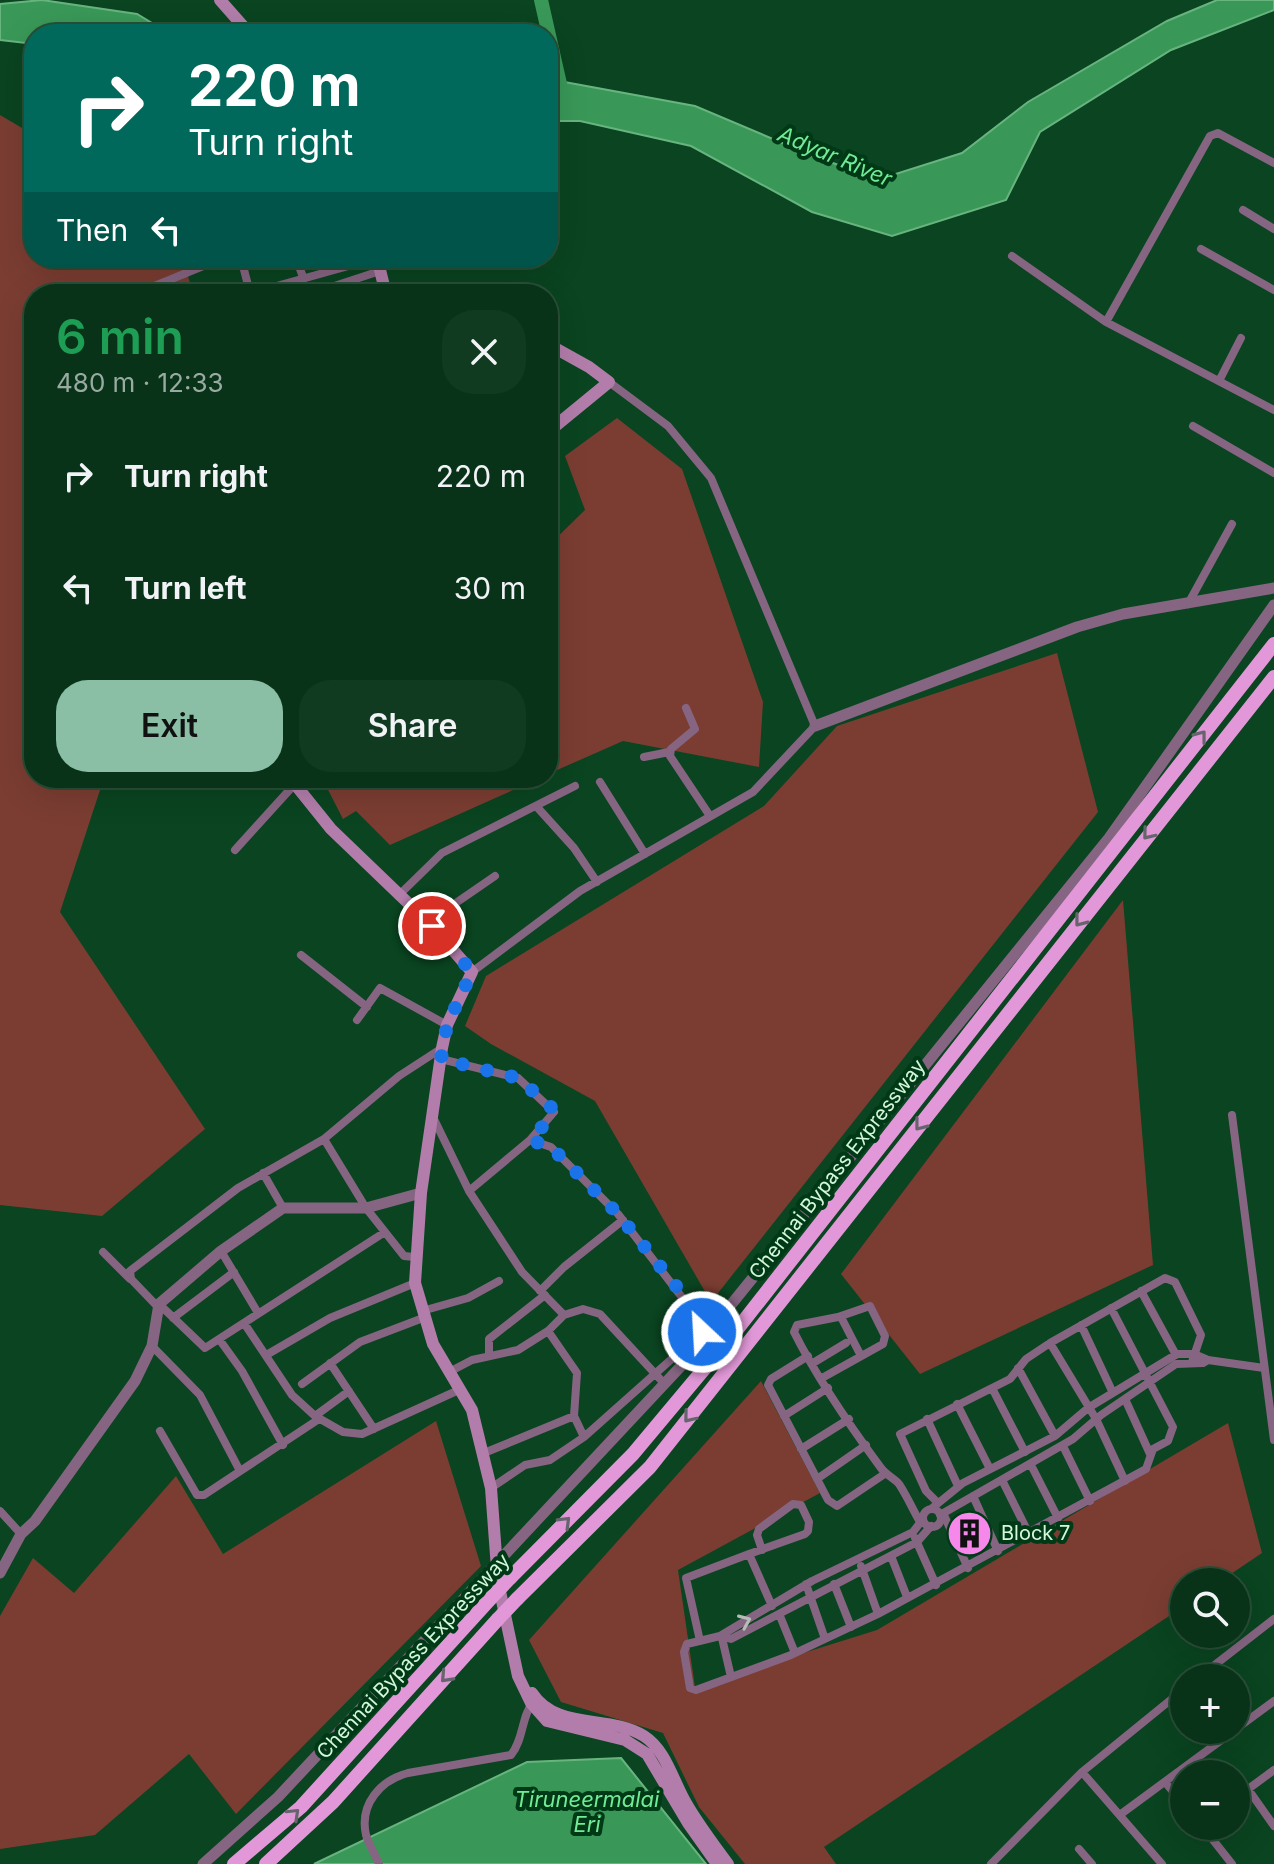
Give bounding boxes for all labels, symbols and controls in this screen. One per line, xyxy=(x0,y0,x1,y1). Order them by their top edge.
text: 220 m xyxy=(188,52,361,120)
icon: right xyxy=(56,56,160,160)
text: Turn right xyxy=(188,120,353,164)
water label: Adyar River xyxy=(773,120,896,192)
icon: left xyxy=(144,208,188,252)
text: Then xyxy=(56,212,128,248)
text: 6 min xyxy=(56,307,184,366)
button: close xyxy=(442,310,526,394)
text: 480 m · 12:33 xyxy=(56,367,224,398)
icon: right xyxy=(56,454,100,498)
text: Turn right xyxy=(124,458,268,494)
text: 220 m xyxy=(436,458,526,494)
icon: left xyxy=(56,566,100,610)
text: Turn left xyxy=(124,570,246,606)
text: 30 m xyxy=(454,570,526,606)
button: Exit xyxy=(56,680,283,772)
button: Share xyxy=(299,680,526,772)
one-way arrow xyxy=(1192,730,1206,745)
one-way arrow xyxy=(1144,825,1158,840)
pin xyxy=(398,892,466,960)
icon: arrive xyxy=(410,904,454,948)
one-way arrow xyxy=(1076,912,1090,927)
street label: Chennai Bypass Expressway xyxy=(744,1054,930,1284)
one-way arrow xyxy=(915,1116,929,1131)
position arrow xyxy=(660,1290,744,1374)
one-way arrow xyxy=(684,1408,699,1422)
building icon: Block 7 xyxy=(946,1509,994,1557)
one-way arrow xyxy=(556,1517,570,1531)
place label: Block 7 xyxy=(1001,1521,1070,1545)
street label: Chennai Bypass Expressway xyxy=(312,1548,514,1764)
map controls xyxy=(1170,1568,1250,1840)
button: search xyxy=(1170,1568,1250,1648)
one-way arrow xyxy=(737,1614,751,1630)
button: + xyxy=(1170,1664,1250,1744)
one-way arrow xyxy=(441,1667,455,1682)
button: − xyxy=(1170,1760,1250,1840)
water label: Tiruneermalai Eri xyxy=(515,1786,660,1837)
one-way arrow xyxy=(285,1809,299,1823)

